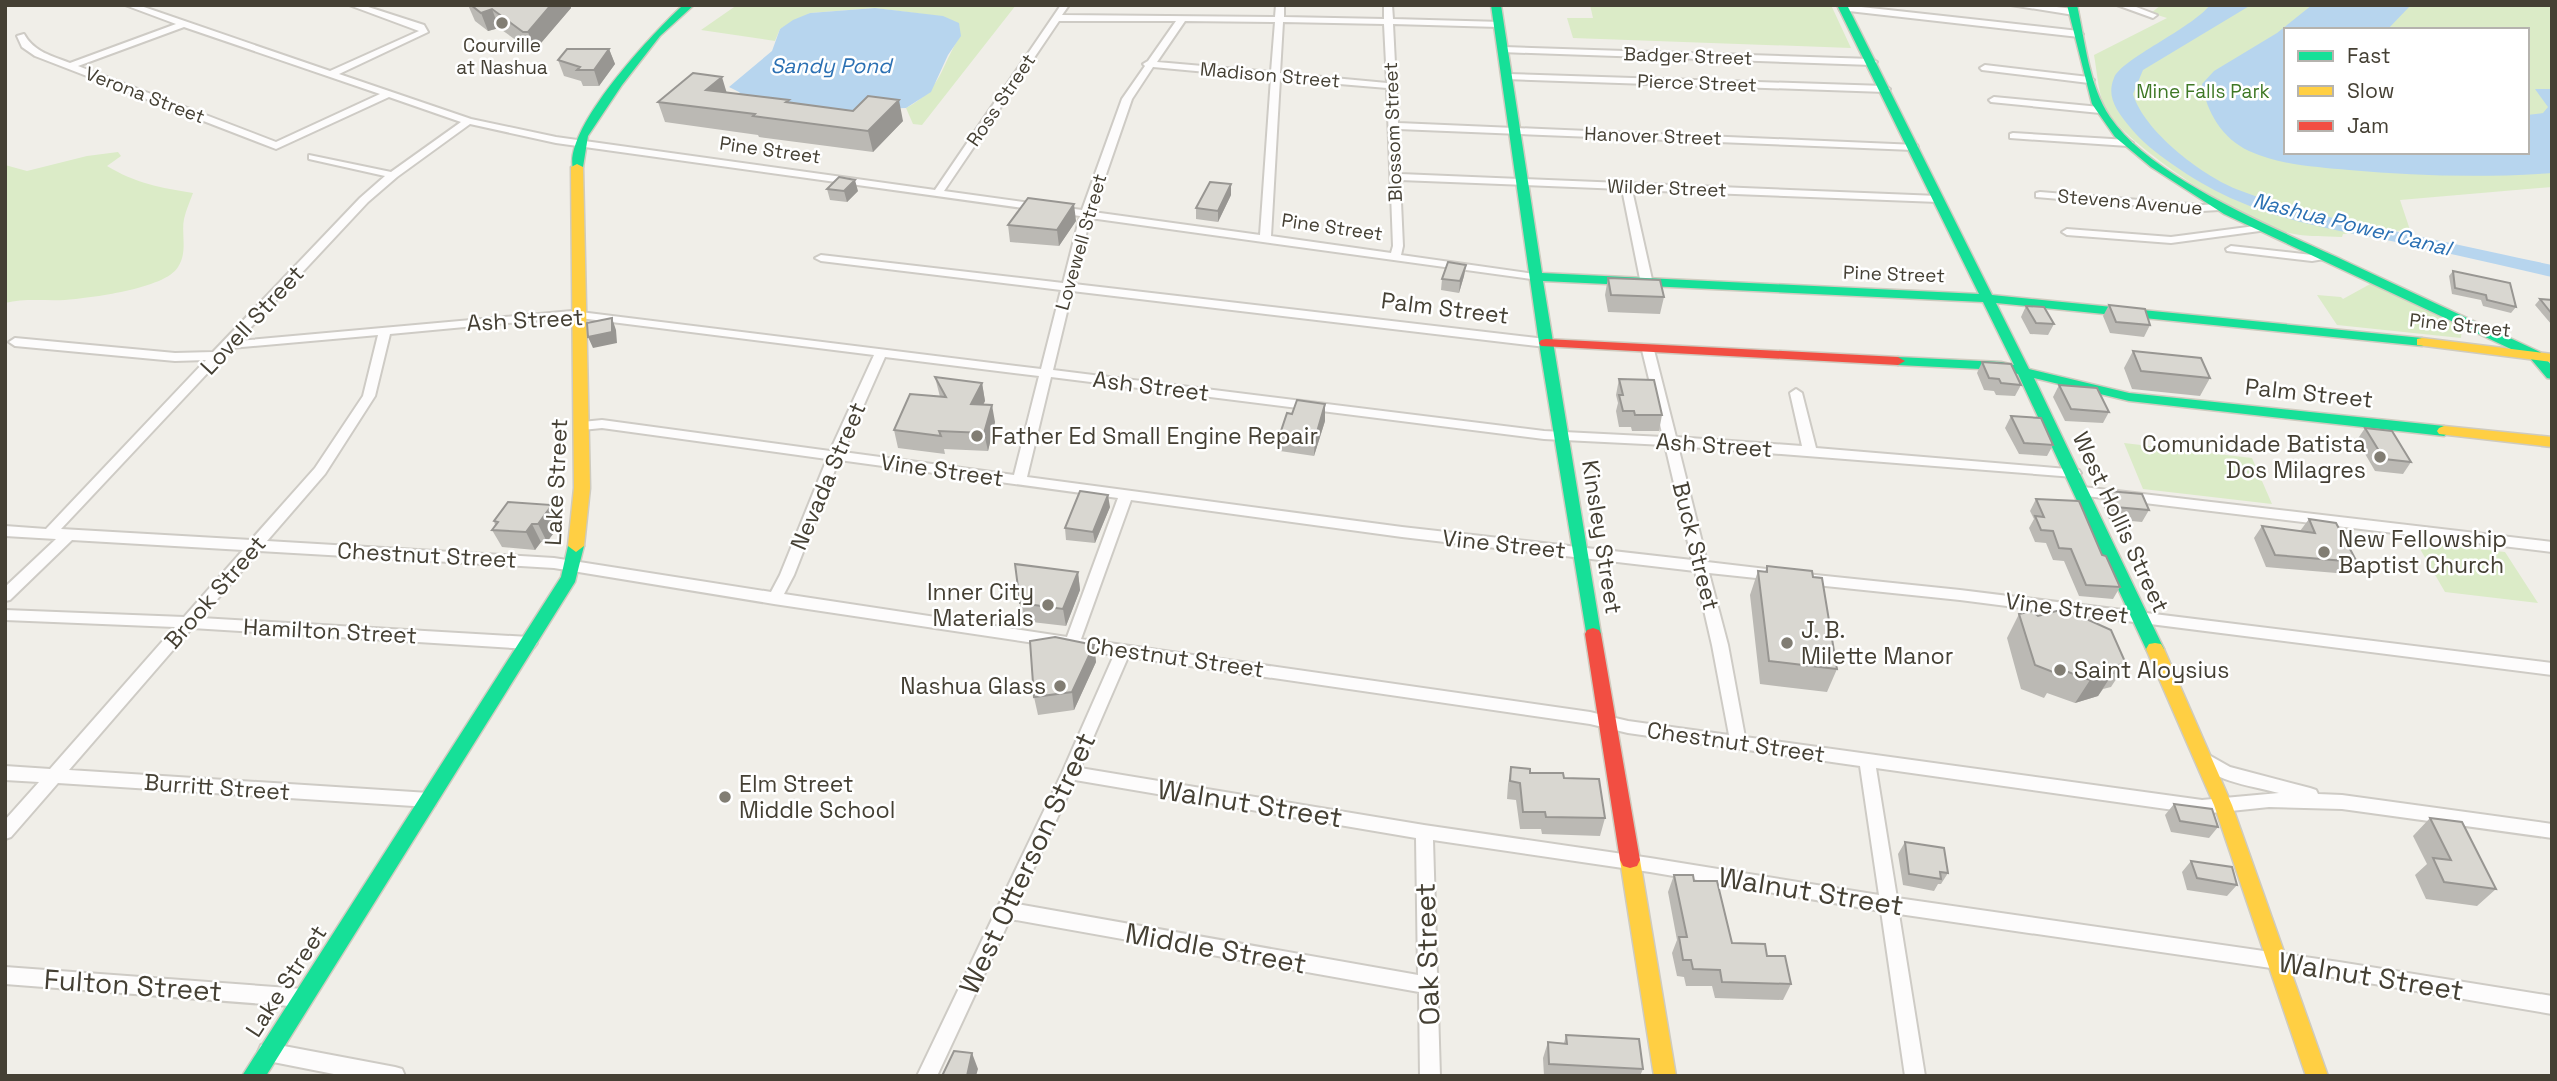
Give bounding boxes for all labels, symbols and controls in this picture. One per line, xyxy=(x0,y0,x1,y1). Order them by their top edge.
marker: Courville at Nashua xyxy=(494,15,510,31)
legend xyxy=(2284,28,2529,154)
place label: Courville at Nashua xyxy=(456,33,548,80)
street label: Badger Street xyxy=(1623,41,1753,71)
text: Fast xyxy=(2347,42,2391,69)
street label: Ross Street xyxy=(961,49,1041,151)
water label: Sandy Pond xyxy=(770,52,894,79)
street label: Madison Street xyxy=(1199,56,1341,94)
street label: Verona Street xyxy=(82,61,208,129)
street label: Blossom Street xyxy=(1378,62,1408,202)
street label: Pierce Street xyxy=(1637,68,1757,98)
text: Slow xyxy=(2347,77,2395,104)
park label: Mine Falls Park xyxy=(2136,79,2270,104)
text: Jam xyxy=(2347,112,2389,139)
street label: Hanover Street xyxy=(1584,121,1722,151)
street label: Pine Street xyxy=(718,131,822,169)
street label: Lovewell Street xyxy=(1050,171,1112,313)
street label: Wilder Street xyxy=(1607,173,1727,203)
street label: Stevens Avenue xyxy=(2056,183,2204,221)
water label: Nashua Power Canal xyxy=(2250,186,2457,262)
street label: Pine Street xyxy=(1280,208,1384,246)
street label: Lovell Street xyxy=(194,259,310,381)
street label: Pine Street xyxy=(1843,260,1945,288)
street label: Palm Street xyxy=(1379,285,1511,331)
street label: Ash Street xyxy=(466,302,584,338)
street label: Pine Street xyxy=(2408,307,2512,343)
street label: Ash Street xyxy=(1091,364,1211,408)
street label: Palm Street xyxy=(2244,371,2374,415)
street label: Nevada Street xyxy=(783,398,873,554)
street label: Lake Street xyxy=(538,418,574,546)
place label: Father Ed Small Engine Repair xyxy=(991,421,1318,451)
street label: Ash Street xyxy=(1655,426,1773,464)
street label: West Hollis Street xyxy=(2066,427,2176,617)
marker: Father Ed Small Engine Repair xyxy=(969,428,985,444)
place label: Comunidade Batista Dos Milagres xyxy=(2142,429,2366,485)
street label: Vine Street xyxy=(879,447,1005,493)
marker: Comunidade Batista Dos Milagres xyxy=(2372,449,2388,465)
street label: Kinsley Street xyxy=(1575,458,1629,616)
street label: Buck Street xyxy=(1666,479,1726,613)
street label: Vine Street xyxy=(1441,523,1567,565)
place label: New Fellowship Baptist Church xyxy=(2338,524,2507,580)
street label: Brook Street xyxy=(158,529,272,655)
street label: Chestnut Street xyxy=(336,535,518,575)
marker: New Fellowship Baptist Church xyxy=(2316,544,2332,560)
place label: Inner City Materials xyxy=(927,577,1034,633)
street label: Vine Street xyxy=(2004,586,2130,630)
marker: Inner City Materials xyxy=(1040,597,1056,613)
street label: Hamilton Street xyxy=(242,611,418,651)
place label: J. B. Milette Manor xyxy=(1801,615,1953,671)
street label: Chestnut Street xyxy=(1084,630,1266,684)
marker: J. B. Milette Manor xyxy=(1779,635,1795,651)
place label: Saint Aloysius xyxy=(2074,655,2229,685)
marker: Saint Aloysius xyxy=(2052,662,2068,678)
place label: Nashua Glass xyxy=(900,671,1046,701)
marker: Nashua Glass xyxy=(1052,678,1068,694)
street label: Chestnut Street xyxy=(1645,715,1827,769)
street label: West Otterson Street xyxy=(951,726,1103,1000)
street label: Burritt Street xyxy=(143,767,291,807)
place label: Elm Street Middle School xyxy=(739,769,895,825)
street label: Walnut Street xyxy=(1155,771,1345,835)
marker: Elm Street Middle School xyxy=(717,789,733,805)
street label: Walnut Street xyxy=(1716,859,1906,923)
street label: Oak Street xyxy=(1407,882,1447,1026)
street label: Middle Street xyxy=(1123,914,1309,982)
street label: Lake Street xyxy=(239,919,333,1043)
street label: Walnut Street xyxy=(2276,944,2466,1008)
street label: Fulton Street xyxy=(43,961,223,1009)

